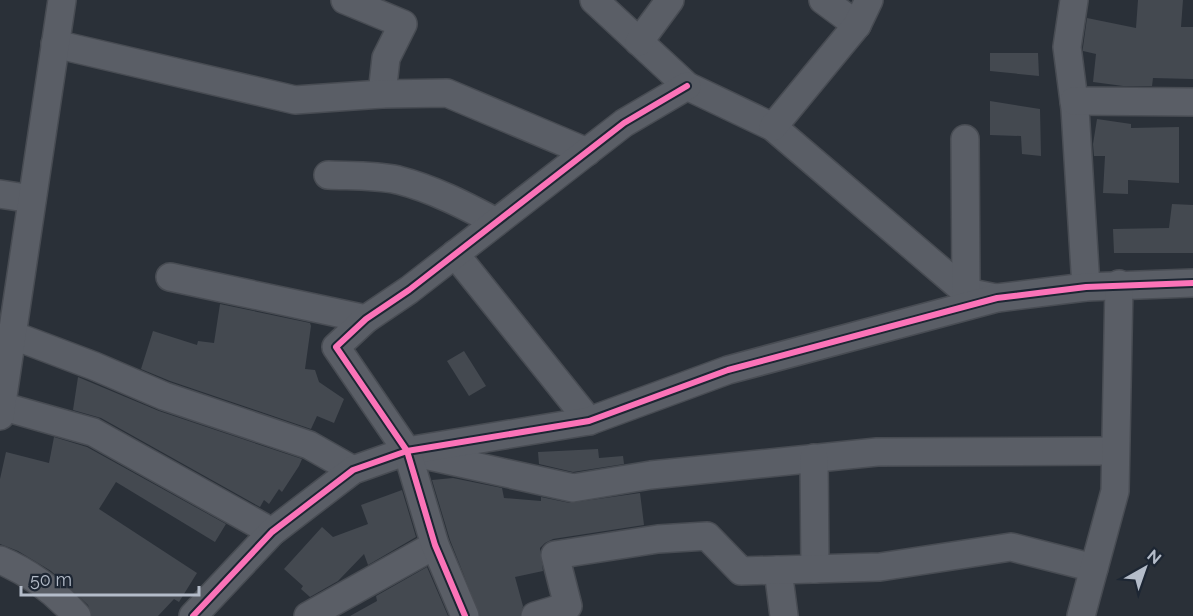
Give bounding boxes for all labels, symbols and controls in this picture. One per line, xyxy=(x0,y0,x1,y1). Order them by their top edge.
north arrow xyxy=(1115,538,1175,598)
text: N xyxy=(1144,546,1165,568)
scale bar xyxy=(21,559,200,597)
text: 50 m xyxy=(30,569,72,590)

